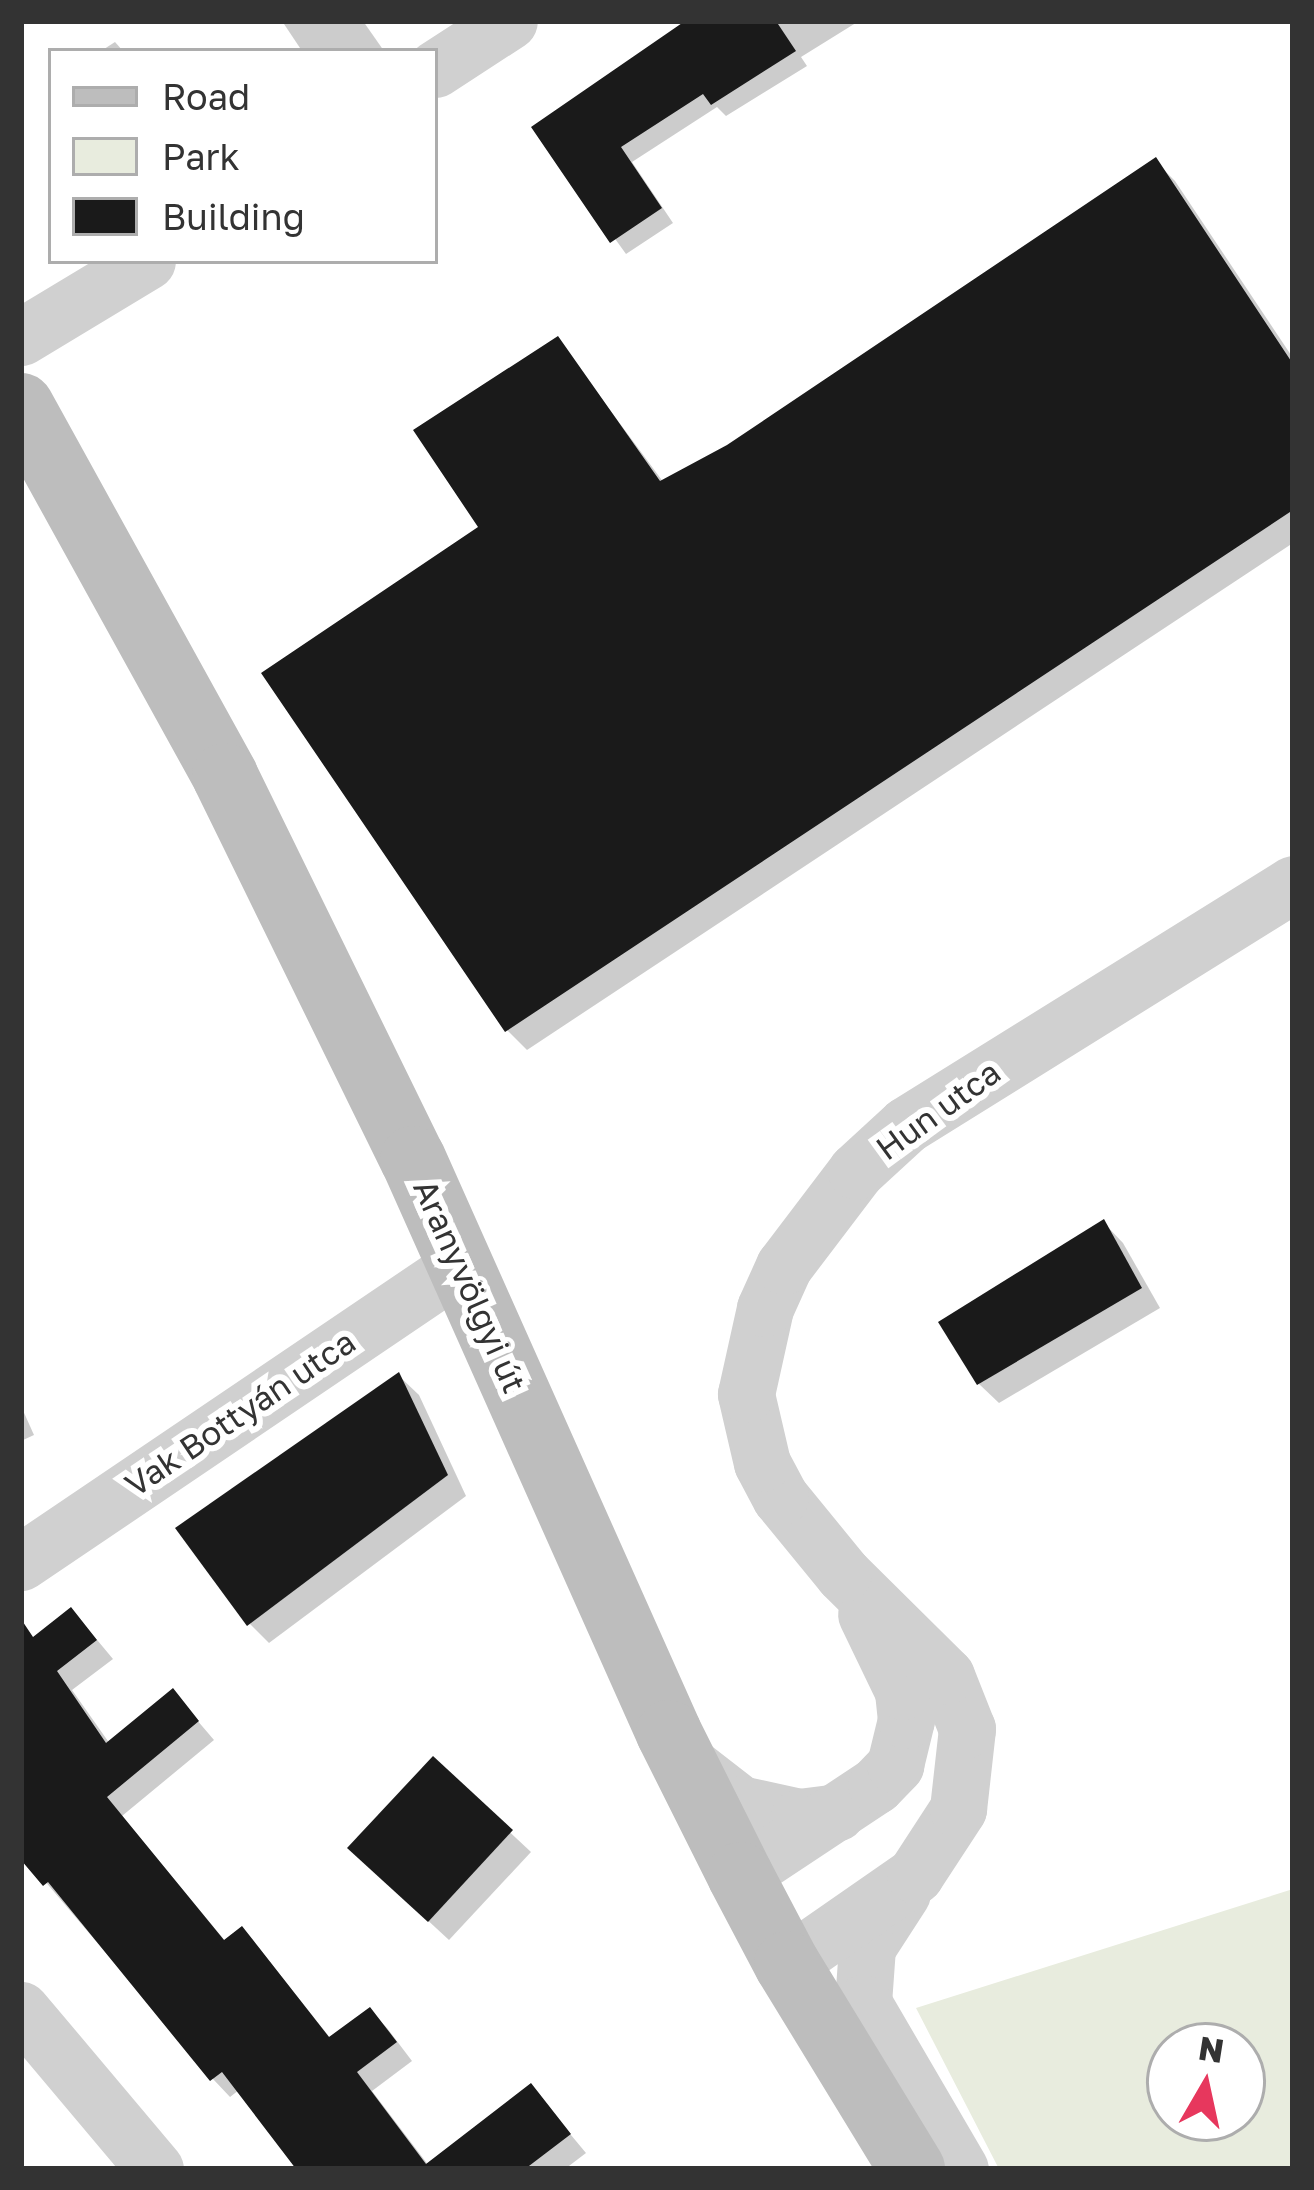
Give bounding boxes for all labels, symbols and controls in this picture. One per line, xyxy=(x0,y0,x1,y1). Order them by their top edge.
legend xyxy=(48,48,438,264)
text: Road xyxy=(162,75,250,118)
text: Park xyxy=(162,135,240,178)
text: Building xyxy=(162,195,305,238)
street label: Hun utca xyxy=(868,1052,1008,1168)
street label: Aranyvölgyi út xyxy=(405,1173,535,1399)
street label: Vak Bottyán utca xyxy=(118,1321,362,1505)
north arrow xyxy=(1146,2022,1266,2142)
text: N xyxy=(1196,2028,1227,2070)

